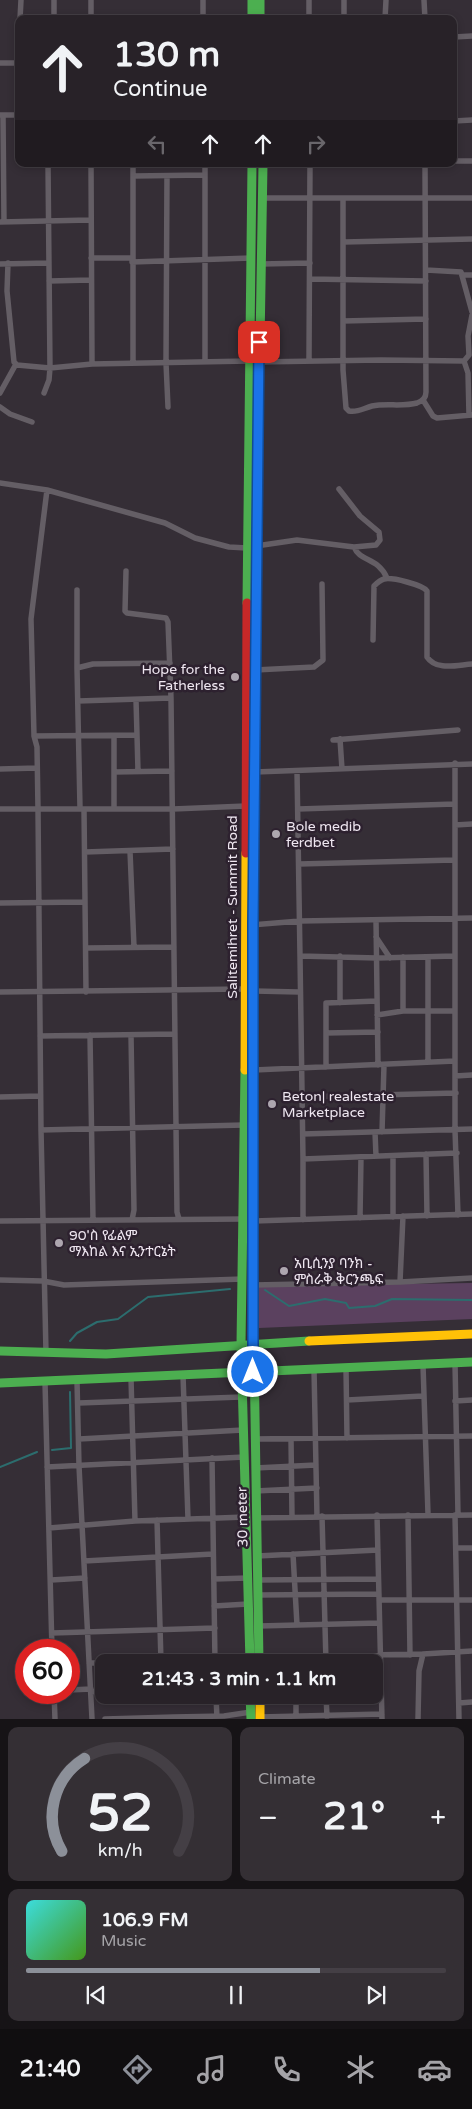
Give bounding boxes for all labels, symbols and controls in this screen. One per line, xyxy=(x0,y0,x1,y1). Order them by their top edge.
text: 130 m xyxy=(113,34,220,76)
icon: ahead xyxy=(30,35,95,100)
text: Continue xyxy=(113,76,208,102)
icon: left xyxy=(143,130,171,158)
icon: ahead xyxy=(196,130,224,158)
icon: ahead xyxy=(249,130,277,158)
icon: right xyxy=(302,130,330,158)
pin xyxy=(238,321,280,363)
icon: arrive xyxy=(245,328,273,356)
place label: Hope for the Fatherless xyxy=(141,661,225,694)
marker: Hope for the Fatherless xyxy=(229,671,241,683)
street label: Salitemihret - Summit Road xyxy=(224,815,241,999)
place label: Bole medib ferdbet xyxy=(286,818,361,851)
marker: Bole medib ferdbet xyxy=(270,828,282,840)
place label: Beton| realestate Marketplace xyxy=(282,1088,394,1121)
marker: Beton| realestate Marketplace xyxy=(266,1098,278,1110)
place label: 90'ስ የፊልም ማእከል እና ኢንተርኔት xyxy=(69,1227,176,1260)
marker: 90'ስ የፊልም ማእከል እና ኢንተርኔት xyxy=(53,1237,65,1249)
place label: አቢሲንያ ባንክ - ምስራቅ ቅርንጫፍ xyxy=(294,1255,384,1288)
marker: አቢሲንያ ባንክ - ምስራቅ ቅርንጫፍ xyxy=(278,1265,290,1277)
position arrow xyxy=(226,1345,278,1397)
street label: 30 meter xyxy=(233,1486,252,1547)
speed limit sign: 60 xyxy=(15,1639,80,1704)
text: 21:43 · 3 min · 1.1 km xyxy=(142,1668,336,1690)
text: Climate xyxy=(258,1769,316,1789)
text: 52 xyxy=(87,1782,153,1845)
text: 21° xyxy=(323,1794,385,1840)
text: − xyxy=(258,1801,278,1835)
text: + xyxy=(430,1801,446,1835)
text: km/h xyxy=(98,1840,142,1861)
text: 106.9 FM xyxy=(101,1909,189,1931)
text: Music xyxy=(101,1931,146,1951)
icon: previous xyxy=(82,1981,110,2009)
icon: pause xyxy=(222,1981,250,2009)
icon: next xyxy=(362,1981,390,2009)
icon: directions xyxy=(120,2052,155,2087)
icon: music xyxy=(194,2052,229,2087)
icon: phone xyxy=(269,2052,304,2087)
icon: climate xyxy=(343,2052,378,2087)
icon: car xyxy=(417,2052,452,2087)
text: 21:40 xyxy=(20,2056,81,2082)

